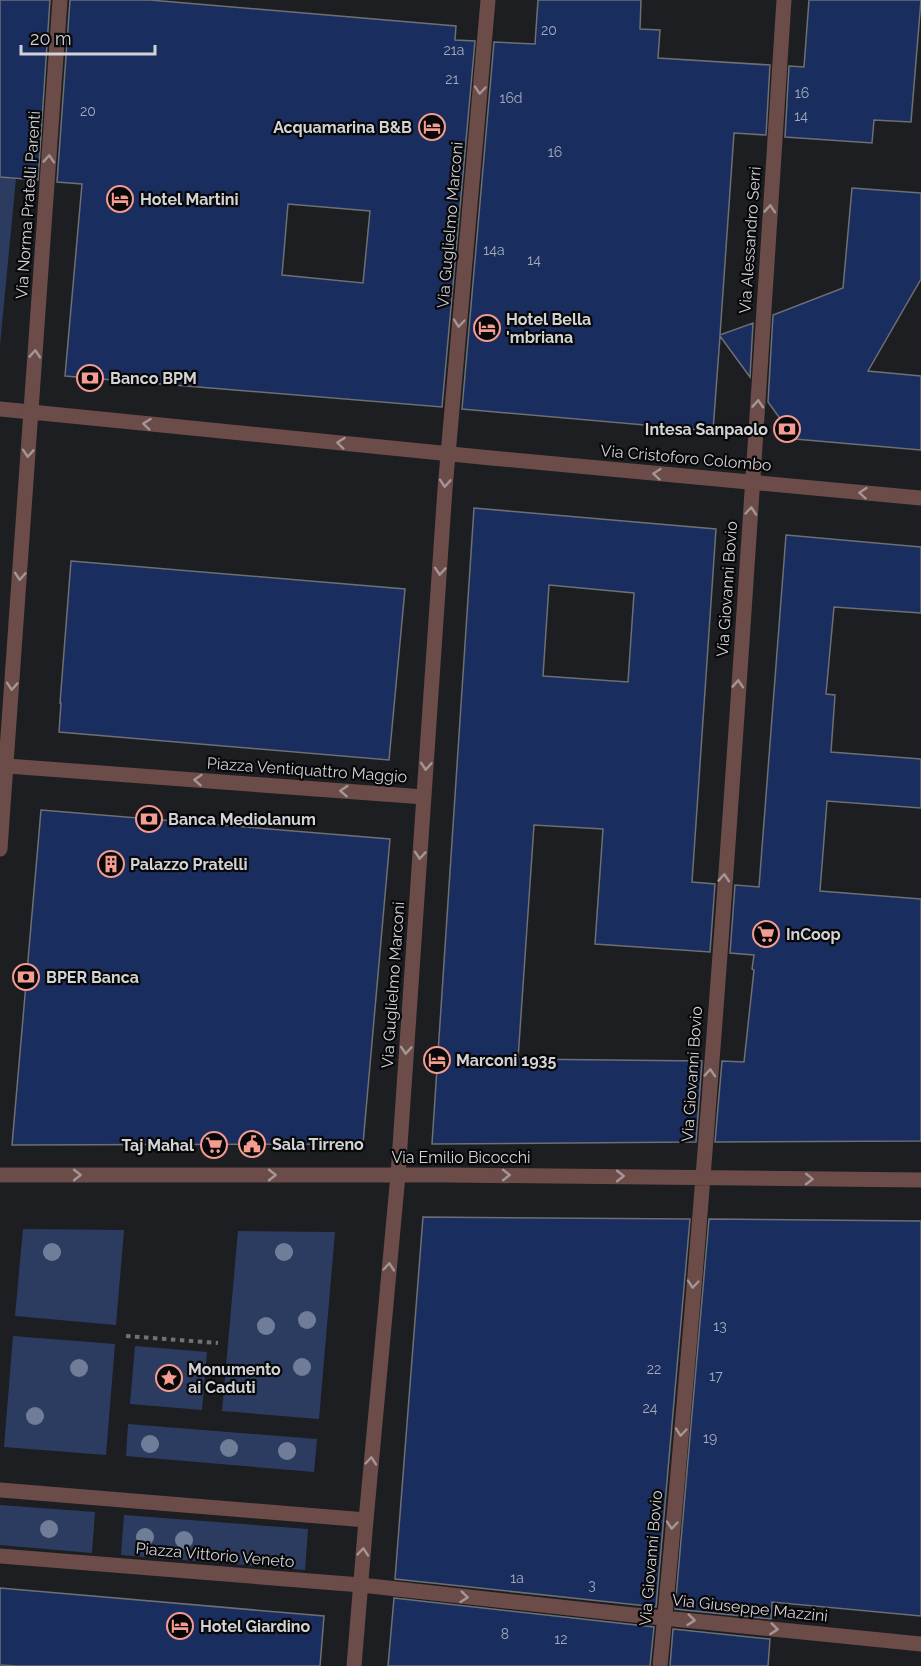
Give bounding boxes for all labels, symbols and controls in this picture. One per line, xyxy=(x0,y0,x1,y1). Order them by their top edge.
scale bar xyxy=(21,18,154,56)
house number: 20 xyxy=(541,22,557,38)
text: 20 m xyxy=(30,28,72,49)
house number: 21a xyxy=(444,42,464,58)
house number: 21 xyxy=(445,71,459,87)
one-way arrow xyxy=(474,85,487,94)
house number: 16 xyxy=(795,85,809,101)
house number: 16d xyxy=(499,90,523,106)
house number: 20 xyxy=(80,103,96,119)
house number: 14 xyxy=(794,108,808,124)
street label: Via Norma Pratelli Parenti xyxy=(12,110,44,300)
hotel icon: Acquamarina B&B xyxy=(417,112,447,142)
place label: Acquamarina B&B xyxy=(273,118,412,137)
street label: Via Guglielmo Marconi xyxy=(433,141,467,309)
house number: 16 xyxy=(548,144,562,160)
one-way arrow xyxy=(42,155,55,164)
street label: Via Alessandro Serri xyxy=(735,166,765,314)
hotel icon: Hotel Martini xyxy=(105,184,135,214)
place label: Hotel Martini xyxy=(140,190,239,209)
one-way arrow xyxy=(764,205,777,214)
house number: 14a xyxy=(483,242,505,258)
house number: 14 xyxy=(527,252,541,268)
place label: Hotel Bella 'mbriana xyxy=(506,310,591,347)
hotel icon: Hotel Bella 'mbriana xyxy=(472,313,502,343)
one-way arrow xyxy=(453,318,466,327)
one-way arrow xyxy=(28,349,41,358)
bank icon: Banco BPM xyxy=(75,363,105,393)
place label: Banco BPM xyxy=(110,369,197,388)
one-way arrow xyxy=(751,399,764,408)
bank icon: Intesa Sanpaolo xyxy=(772,414,802,444)
one-way arrow xyxy=(142,418,152,431)
place label: Intesa Sanpaolo xyxy=(645,420,768,439)
one-way arrow xyxy=(336,437,346,450)
street label: Via Cristoforo Colombo xyxy=(600,441,772,475)
one-way arrow xyxy=(22,448,35,457)
one-way arrow xyxy=(652,468,661,481)
one-way arrow xyxy=(439,479,452,488)
one-way arrow xyxy=(858,487,867,500)
one-way arrow xyxy=(744,507,757,516)
street label: Via Giovanni Bovio xyxy=(713,520,741,658)
one-way arrow xyxy=(433,567,446,576)
one-way arrow xyxy=(14,572,27,581)
one-way arrow xyxy=(732,679,745,688)
one-way arrow xyxy=(6,681,19,690)
street label: Piazza Ventiquattro Maggio xyxy=(206,754,408,786)
one-way arrow xyxy=(419,761,432,770)
one-way arrow xyxy=(193,774,202,787)
one-way arrow xyxy=(340,785,349,798)
bank icon: Banca Mediolanum xyxy=(134,804,164,834)
place label: Banca Mediolanum xyxy=(168,810,316,829)
building icon: Palazzo Pratelli xyxy=(96,849,126,879)
one-way arrow xyxy=(413,851,426,860)
place label: Palazzo Pratelli xyxy=(130,855,248,874)
one-way arrow xyxy=(718,874,731,883)
street label: Via Guglielmo Marconi xyxy=(378,901,408,1069)
supermarket icon: InCoop xyxy=(751,919,781,949)
place label: InCoop xyxy=(786,925,841,944)
bank icon: BPER Banca xyxy=(11,962,41,992)
place label: BPER Banca xyxy=(46,968,139,987)
street label: Via Giovanni Bovio xyxy=(678,1005,706,1143)
one-way arrow xyxy=(400,1045,413,1054)
hotel icon: Marconi 1935 xyxy=(422,1045,452,1075)
place label: Marconi 1935 xyxy=(456,1051,556,1070)
one-way arrow xyxy=(704,1068,717,1077)
public building icon: Sala Tirreno xyxy=(237,1129,267,1159)
supermarket icon: Taj Mahal xyxy=(199,1130,229,1160)
place label: Sala Tirreno xyxy=(272,1135,364,1154)
place label: Taj Mahal xyxy=(121,1136,195,1155)
street label: Via Emilio Bicocchi xyxy=(391,1148,531,1167)
one-way arrow xyxy=(72,1169,81,1181)
one-way arrow xyxy=(267,1169,276,1181)
one-way arrow xyxy=(501,1169,510,1181)
one-way arrow xyxy=(615,1170,624,1182)
one-way arrow xyxy=(805,1172,814,1185)
one-way arrow xyxy=(382,1263,395,1272)
one-way arrow xyxy=(687,1280,700,1289)
house number: 13 xyxy=(713,1318,727,1334)
place label: Monumento ai Caduti xyxy=(188,1360,281,1397)
house number: 22 xyxy=(647,1361,661,1377)
place icon: Monumento ai Caduti xyxy=(154,1363,184,1393)
house number: 17 xyxy=(709,1368,723,1384)
house number: 24 xyxy=(643,1400,658,1416)
one-way arrow xyxy=(675,1427,688,1436)
house number: 19 xyxy=(703,1430,717,1446)
one-way arrow xyxy=(364,1457,377,1466)
street label: Via Giovanni Bovio xyxy=(636,1489,666,1627)
one-way arrow xyxy=(666,1521,679,1530)
street label: Piazza Vittorio Veneto xyxy=(135,1539,295,1571)
one-way arrow xyxy=(357,1548,370,1557)
house number: 1a xyxy=(510,1570,524,1586)
house number: 3 xyxy=(588,1577,596,1593)
one-way arrow xyxy=(459,1590,468,1603)
street label: Via Giuseppe Mazzini xyxy=(671,1590,829,1626)
hotel icon: Hotel Giardino xyxy=(165,1611,195,1641)
one-way arrow xyxy=(686,1614,695,1626)
place label: Hotel Giardino xyxy=(200,1617,310,1636)
one-way arrow xyxy=(769,1622,778,1635)
house number: 8 xyxy=(501,1626,509,1642)
house number: 12 xyxy=(554,1631,568,1647)

